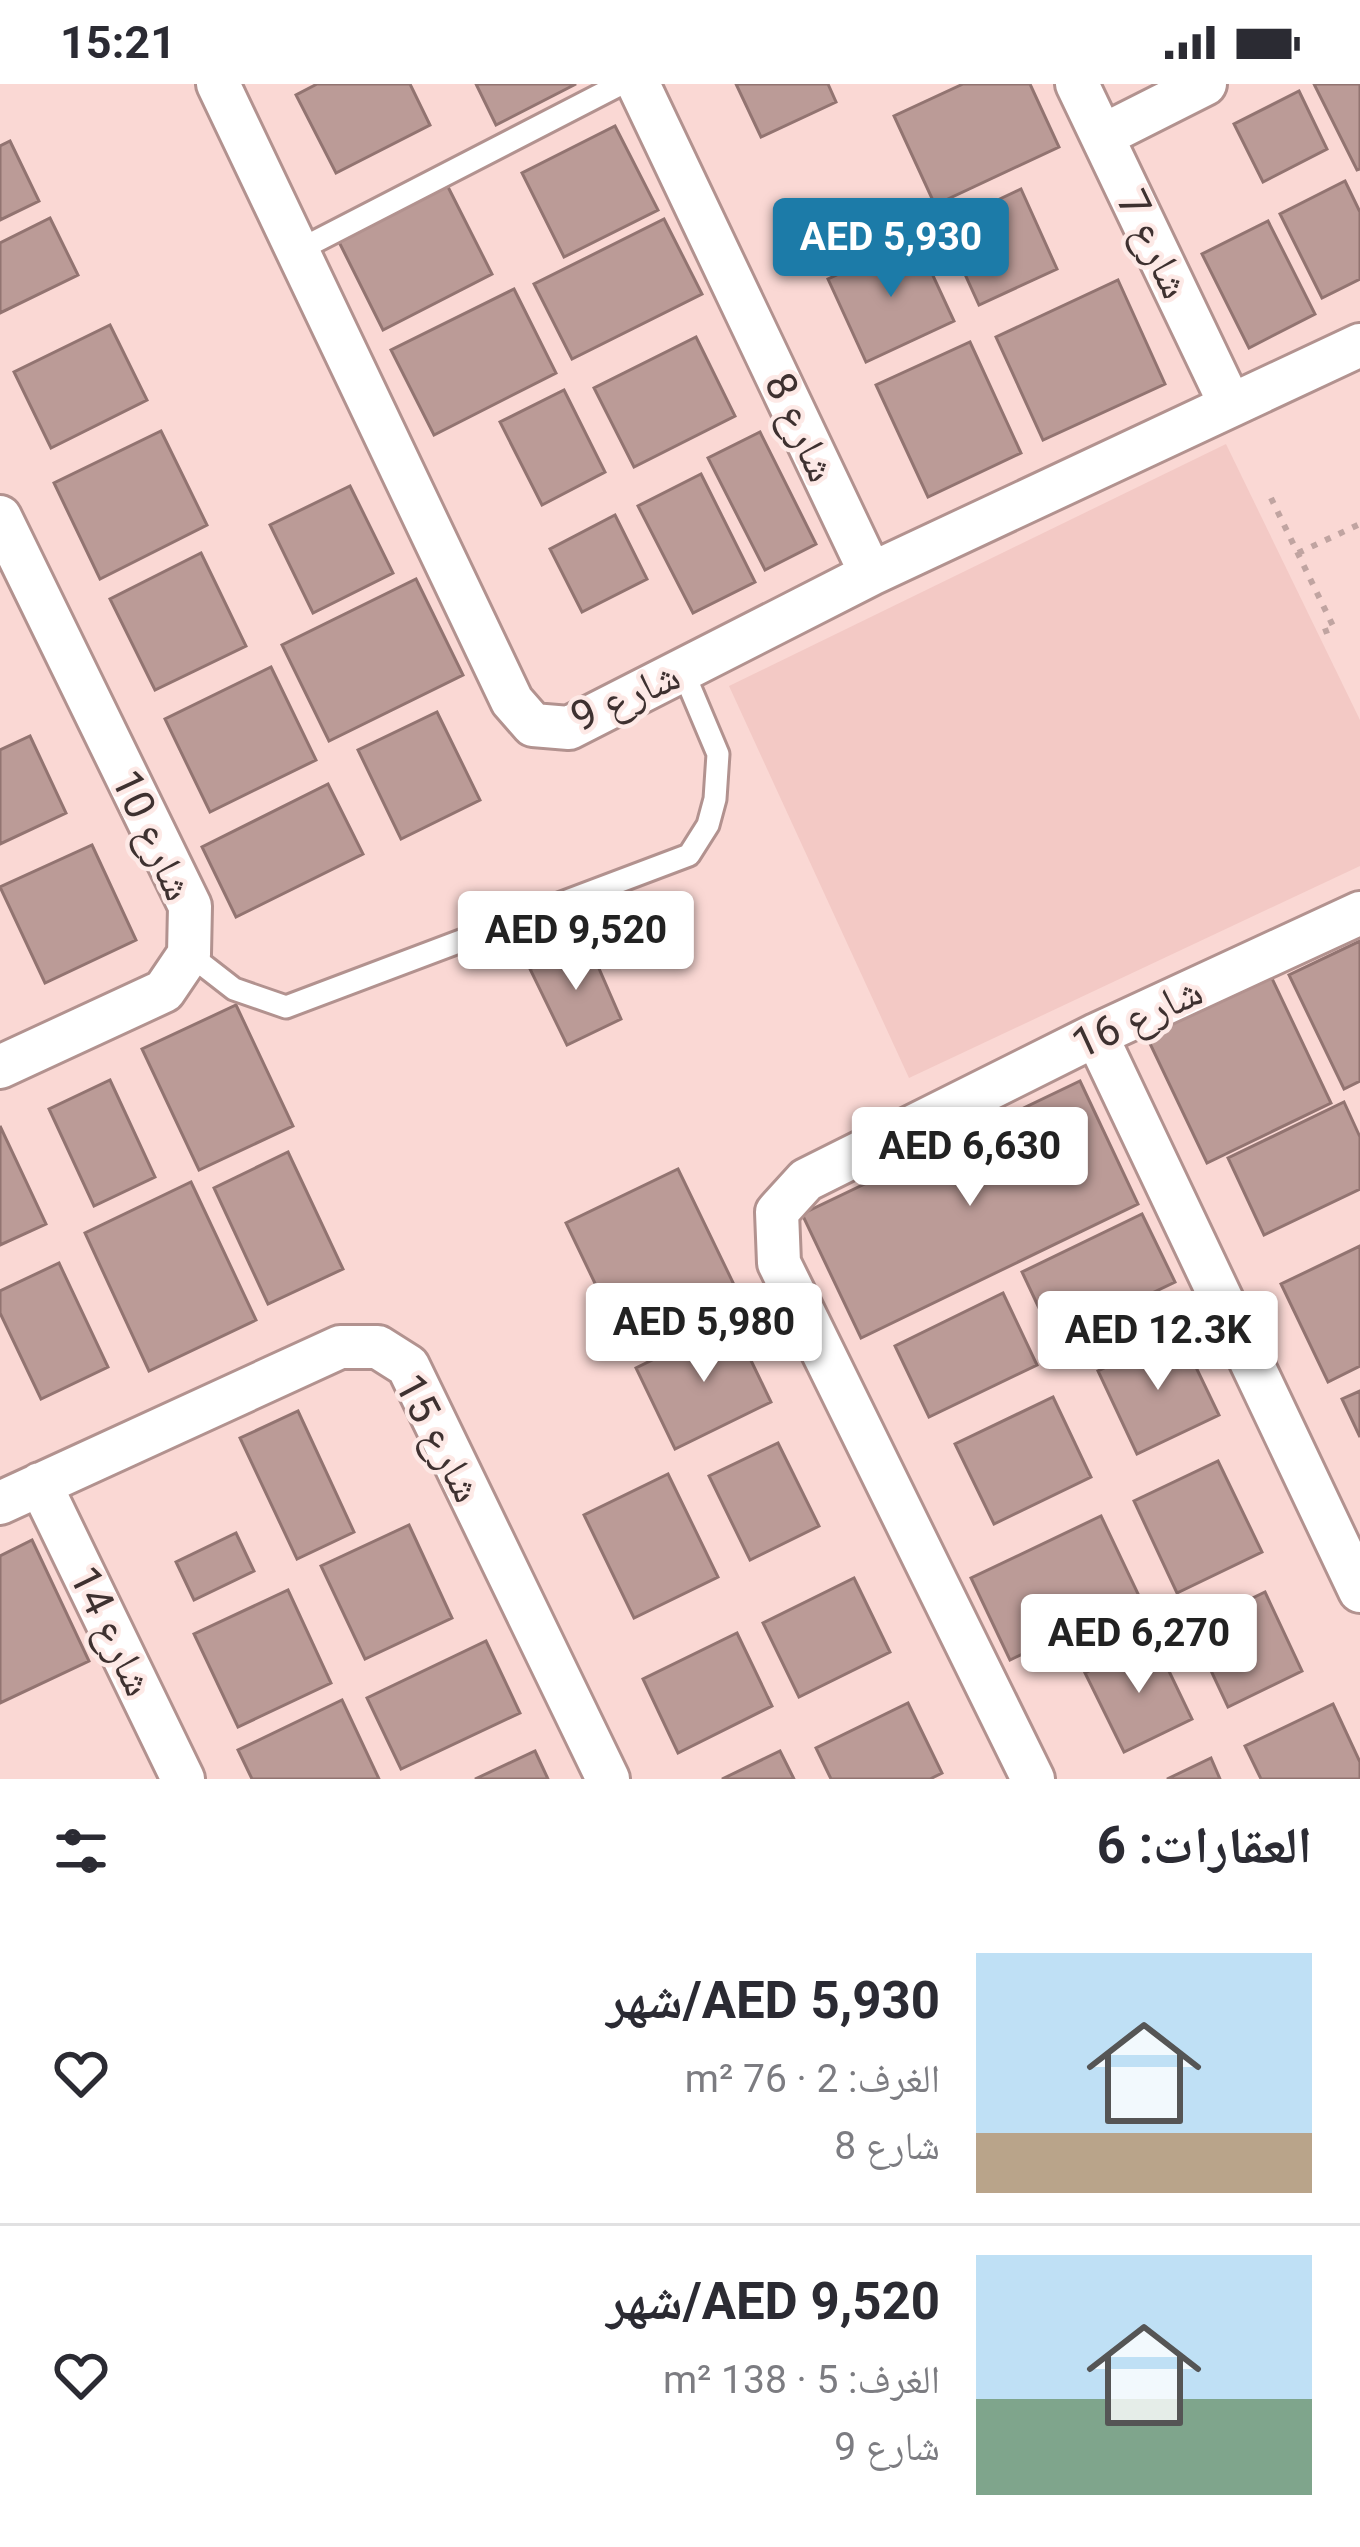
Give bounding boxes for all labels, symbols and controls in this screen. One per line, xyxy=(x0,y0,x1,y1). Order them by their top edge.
text: 15:21 xyxy=(60,16,176,69)
street label: شارع 7 xyxy=(1105,182,1201,307)
pin: AED 5,930 xyxy=(754,198,1028,300)
text: AED 5,930 xyxy=(800,214,982,260)
street label: شارع 8 xyxy=(753,365,847,490)
street label: شارع 9 xyxy=(563,650,688,743)
street label: شارع 10 xyxy=(100,762,204,909)
pin: AED 9,520 xyxy=(439,891,713,993)
text: AED 9,520 xyxy=(485,907,667,953)
street label: شارع 16 xyxy=(1064,966,1211,1070)
pin: AED 6,630 xyxy=(833,1107,1107,1209)
text: AED 6,630 xyxy=(879,1123,1061,1169)
pin: AED 5,980 xyxy=(567,1283,841,1385)
pin: AED 12.3K xyxy=(1021,1291,1295,1393)
text: AED 5,980 xyxy=(613,1299,795,1345)
text: AED 12.3K xyxy=(1065,1307,1251,1353)
street label: شارع 15 xyxy=(383,1366,493,1511)
street label: شارع 14 xyxy=(58,1558,164,1704)
pin: AED 6,270 xyxy=(1002,1594,1276,1696)
text: AED 6,270 xyxy=(1048,1610,1230,1656)
text: العقارات: 6 xyxy=(1097,1816,1312,1875)
icon: filters xyxy=(48,1818,114,1884)
text: AED 5,930/شهر xyxy=(607,1971,940,2030)
icon: home xyxy=(1072,2001,1216,2145)
icon: heart xyxy=(48,2040,114,2106)
text: الغرف: 2 · 76 m² xyxy=(685,2056,940,2102)
text: شارع 8 xyxy=(834,2123,940,2169)
text: AED 9,520/شهر xyxy=(607,2272,940,2331)
icon: home xyxy=(1072,2303,1216,2447)
icon: heart xyxy=(48,2342,114,2408)
text: الغرف: 5 · 138 m² xyxy=(663,2357,940,2403)
text: شارع 9 xyxy=(834,2424,940,2470)

